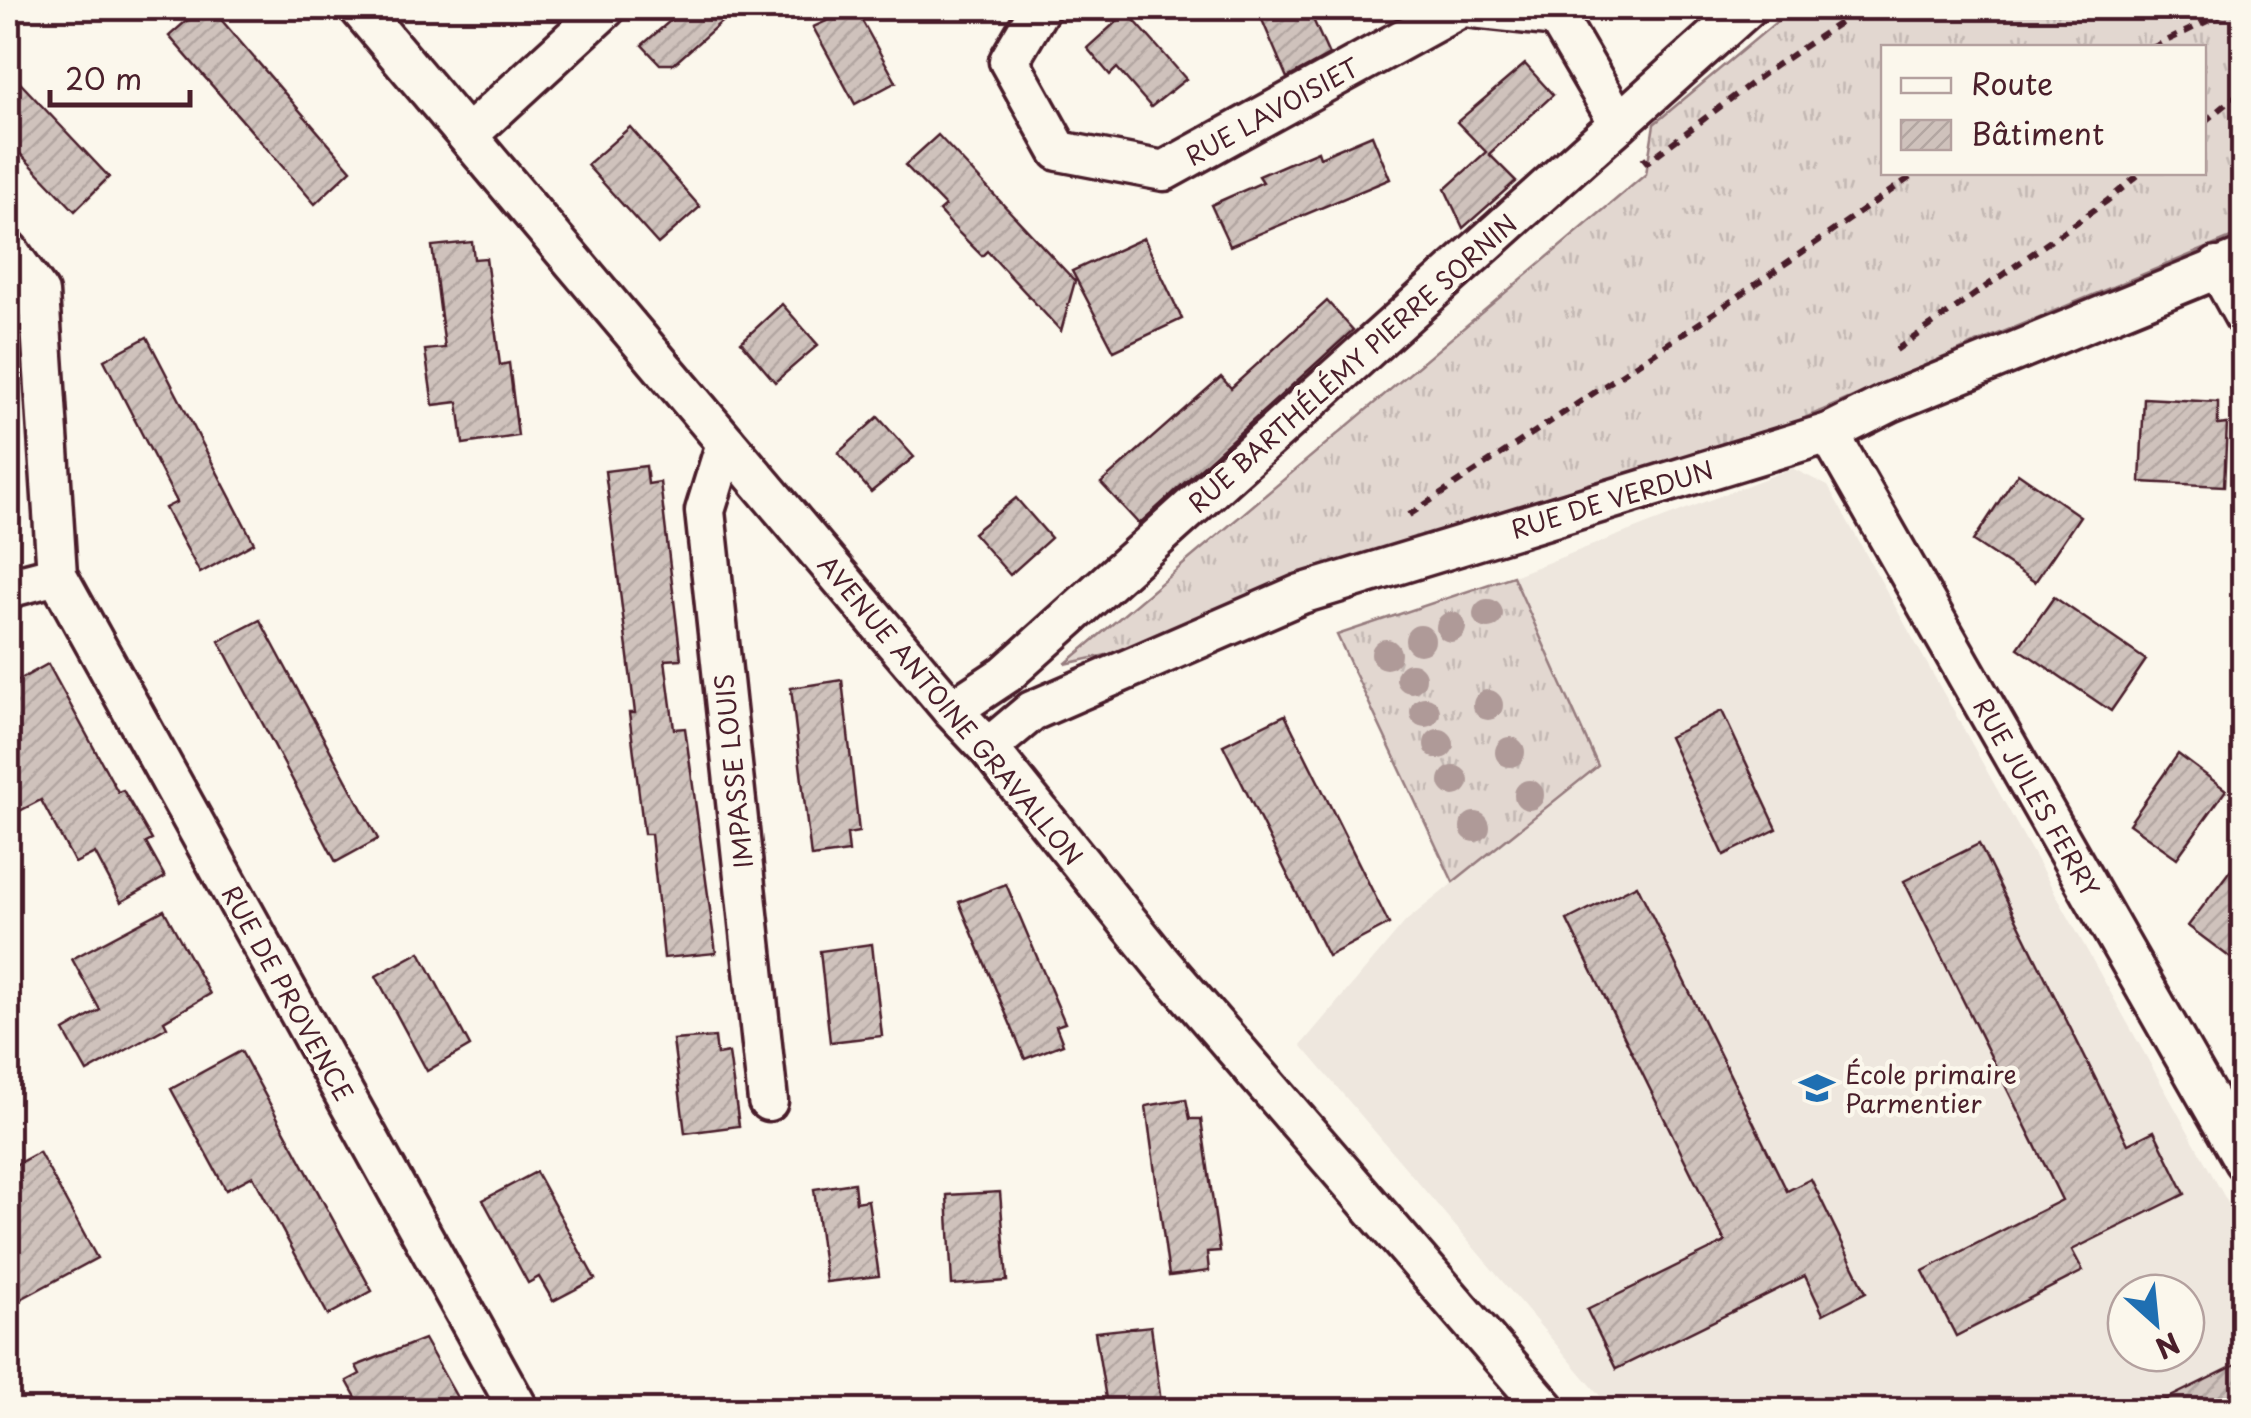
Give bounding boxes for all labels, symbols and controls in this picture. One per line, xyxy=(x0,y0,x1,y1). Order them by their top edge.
scale bar xyxy=(50,45,190,107)
legend xyxy=(1881,45,2206,175)
street label: RUE LAVOISIET xyxy=(1178,47,1366,175)
text: 20 m xyxy=(65,55,142,100)
text: Route xyxy=(1971,60,2053,105)
text: Bâtiment xyxy=(1971,110,2104,155)
street label: RUE BARTHÉLÉMY PIERRE SORNIN xyxy=(1179,205,1525,521)
street label: RUE DE VERDUN xyxy=(1506,450,1718,548)
street label: AVENUE ANTOINE GRAVALLON xyxy=(810,547,1092,873)
street label: IMPASSE LOUIS xyxy=(704,672,762,870)
street label: RUE JULES FERRY xyxy=(1965,690,2109,904)
street label: RUE DE PROVENCE xyxy=(213,878,363,1108)
place label: École primaire Parmentier xyxy=(1845,1055,2017,1122)
school or university icon: École primaire Parmentier xyxy=(1798,1069,1836,1107)
north arrow xyxy=(2106,1273,2206,1373)
text: N xyxy=(2148,1322,2188,1371)

